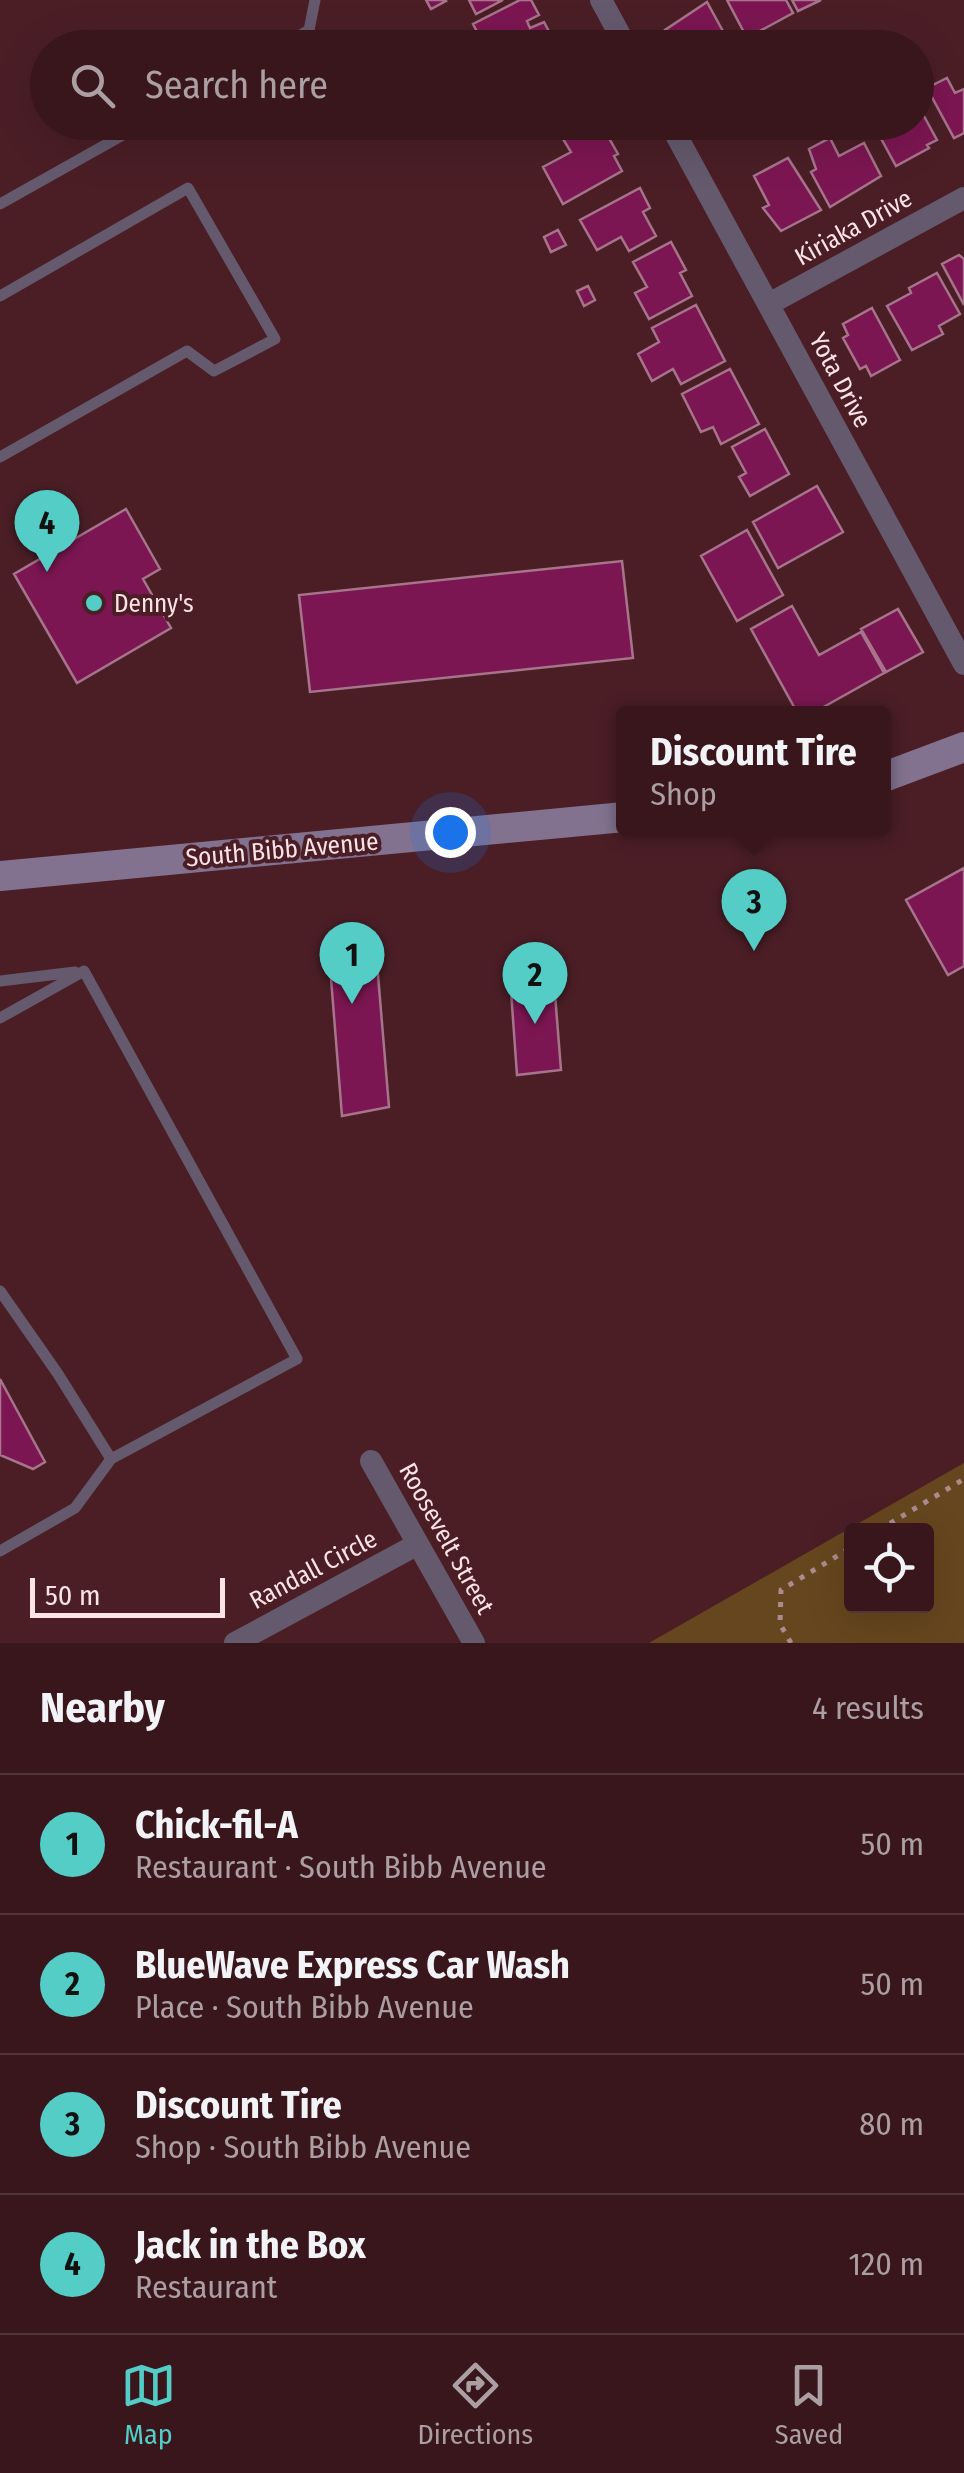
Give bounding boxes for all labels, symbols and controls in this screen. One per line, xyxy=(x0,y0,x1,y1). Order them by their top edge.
search box xyxy=(30,30,934,140)
icon: search xyxy=(65,58,120,113)
text: Search here xyxy=(145,62,328,108)
street label: Kiriaka Drive xyxy=(790,183,917,272)
street label: Yota Drive xyxy=(803,328,878,433)
pin: 4 xyxy=(15,490,80,572)
place label: Denny's xyxy=(114,589,194,619)
marker: Denny's xyxy=(83,592,105,614)
popup xyxy=(616,706,891,836)
text: Discount Tire xyxy=(650,729,857,775)
text: Shop xyxy=(650,775,717,813)
your location xyxy=(425,807,476,858)
street label: South Bibb Avenue xyxy=(184,827,380,873)
pin: 3 xyxy=(722,868,786,951)
pin: 1 xyxy=(320,922,384,1004)
pin: 2 xyxy=(502,942,568,1024)
street label: Roosevelt Street xyxy=(392,1458,500,1620)
map controls xyxy=(844,1523,934,1613)
button: locate xyxy=(844,1523,934,1613)
street label: Randall Circle xyxy=(245,1524,382,1616)
scale bar xyxy=(30,1573,225,1618)
text: 50 m xyxy=(45,1579,101,1612)
text: Nearby xyxy=(40,1683,165,1733)
text: 4 results xyxy=(812,1689,924,1727)
text: Chick-fil-A xyxy=(135,1802,298,1848)
text: 1 xyxy=(66,1825,79,1863)
text: 50 m xyxy=(861,1825,924,1863)
text: Restaurant · South Bibb Avenue xyxy=(135,1848,547,1886)
text: BlueWave Express Car Wash xyxy=(135,1942,570,1988)
text: 2 xyxy=(65,1965,80,2003)
text: 50 m xyxy=(861,1965,924,2003)
text: Place · South Bibb Avenue xyxy=(135,1988,474,2026)
text: Discount Tire xyxy=(135,2082,342,2128)
text: 3 xyxy=(65,2105,80,2143)
text: 80 m xyxy=(859,2105,924,2143)
text: Shop · South Bibb Avenue xyxy=(135,2128,471,2166)
text: Jack in the Box xyxy=(135,2222,366,2268)
text: 4 xyxy=(64,2245,81,2283)
text: 120 m xyxy=(849,2245,924,2283)
text: Restaurant xyxy=(135,2268,277,2306)
tab: Map xyxy=(121,2358,176,2451)
tab: Directions xyxy=(417,2358,533,2451)
tab: Saved xyxy=(775,2358,843,2451)

